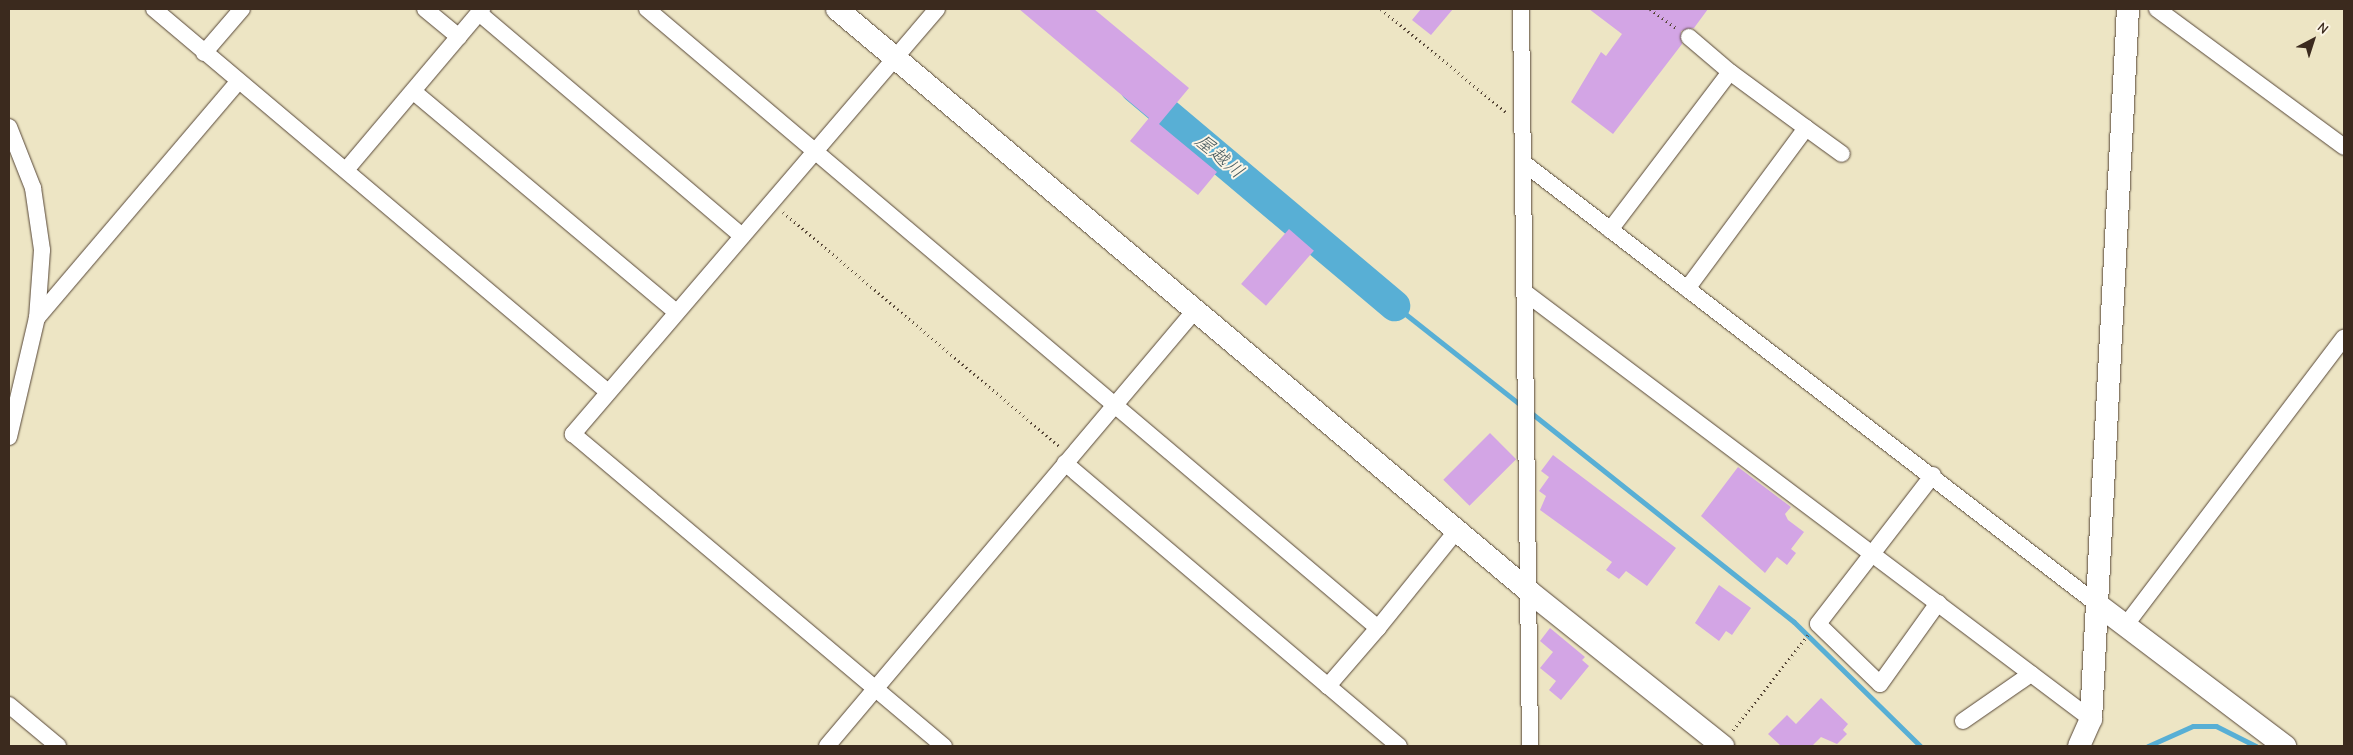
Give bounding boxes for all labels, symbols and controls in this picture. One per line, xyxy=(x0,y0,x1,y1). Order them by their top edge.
north arrow xyxy=(2288,15,2338,65)
text: N xyxy=(2314,19,2332,38)
water label: 屋越川 xyxy=(1190,130,1248,184)

